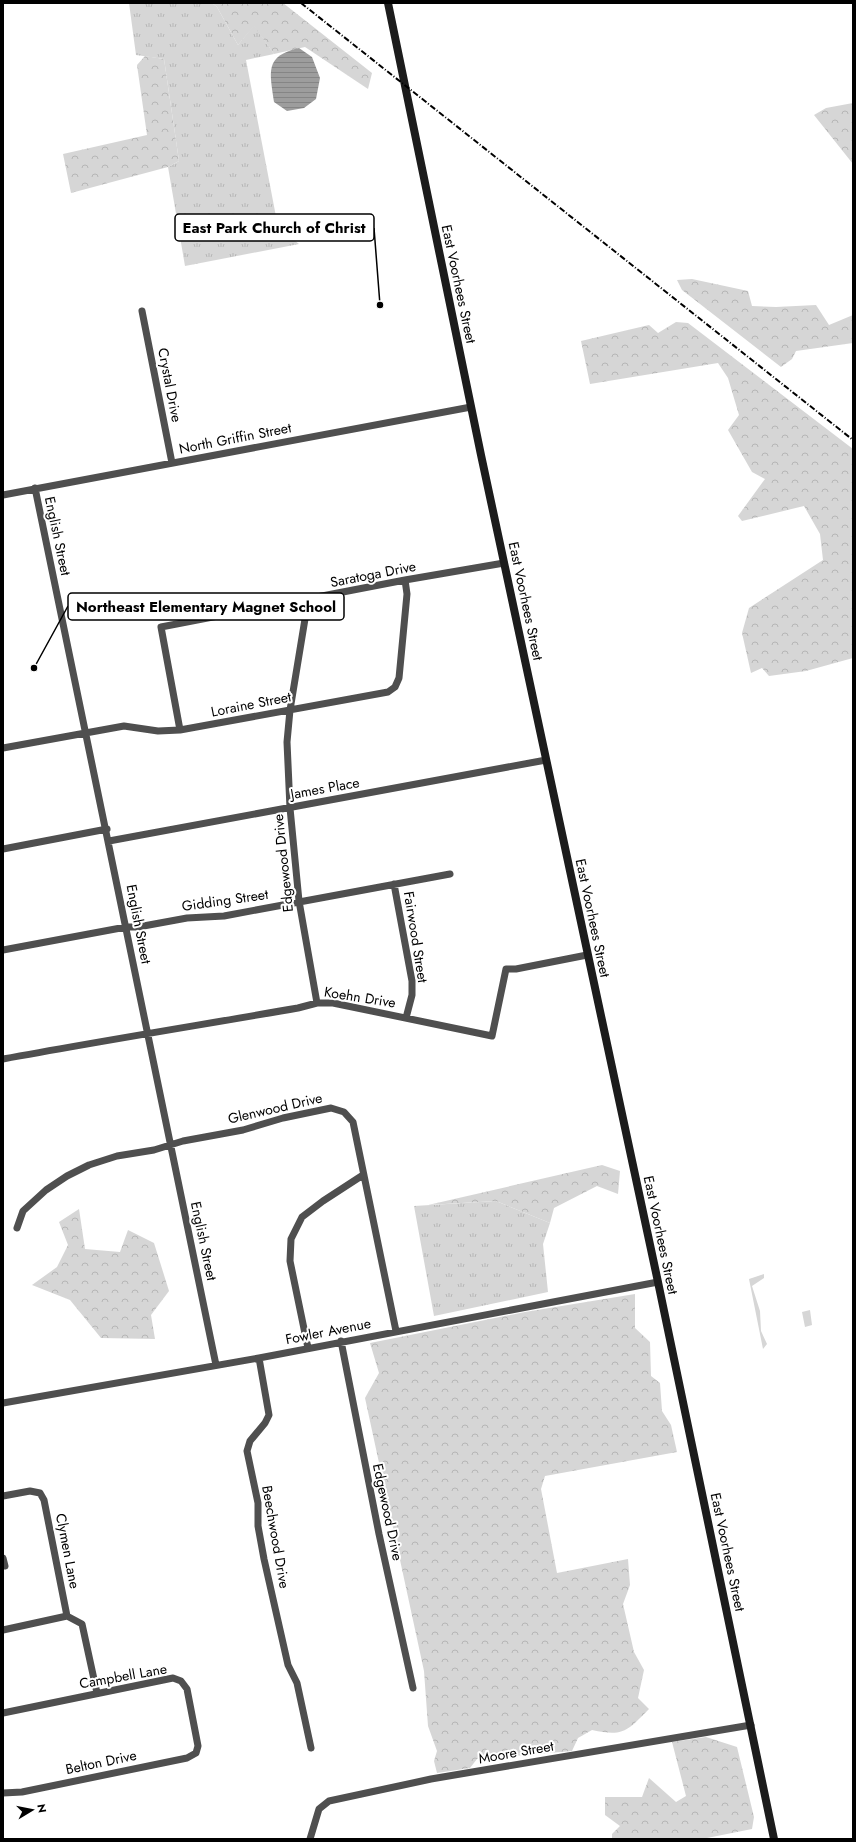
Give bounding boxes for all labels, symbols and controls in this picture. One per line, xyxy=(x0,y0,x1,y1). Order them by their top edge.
callout: East Park Church of Christ xyxy=(175,214,374,241)
text: East Park Church of Christ xyxy=(182,217,366,239)
street label: East Voorhees Street xyxy=(437,223,481,346)
street label: Crystal Drive xyxy=(153,346,187,424)
street label: North Griffin Street xyxy=(177,417,294,459)
street label: English Street xyxy=(40,495,76,578)
street label: East Voorhees Street xyxy=(504,540,548,663)
street label: Saratoga Drive xyxy=(328,556,418,592)
callout: Northeast Elementary Magnet School xyxy=(68,593,344,620)
text: Northeast Elementary Magnet School xyxy=(76,596,336,618)
street label: Loraine Street xyxy=(209,686,293,722)
street label: James Place xyxy=(287,772,361,804)
street label: Edgewood Drive xyxy=(268,813,298,913)
street label: East Voorhees Street xyxy=(571,857,615,980)
street label: English Street xyxy=(122,883,157,966)
street label: Gidding Street xyxy=(181,884,270,916)
street label: Fairwood Street xyxy=(399,890,433,985)
street label: Koehn Drive xyxy=(323,981,397,1013)
street label: Glenwood Drive xyxy=(226,1087,324,1129)
street label: East Voorhees Street xyxy=(639,1174,683,1297)
street label: English Street xyxy=(186,1200,222,1283)
street label: Fowler Avenue xyxy=(284,1313,372,1349)
street label: Edgewood Drive xyxy=(368,1462,408,1562)
street label: Beechwood Drive xyxy=(257,1484,295,1590)
street label: East Voorhees Street xyxy=(706,1491,750,1614)
street label: Clymen Lane xyxy=(51,1512,85,1590)
street label: Campbell Lane xyxy=(78,1658,168,1694)
street label: Moore Street xyxy=(477,1735,556,1768)
street label: Belton Drive xyxy=(64,1745,138,1779)
north arrow xyxy=(12,1790,52,1830)
text: N xyxy=(33,1803,50,1814)

